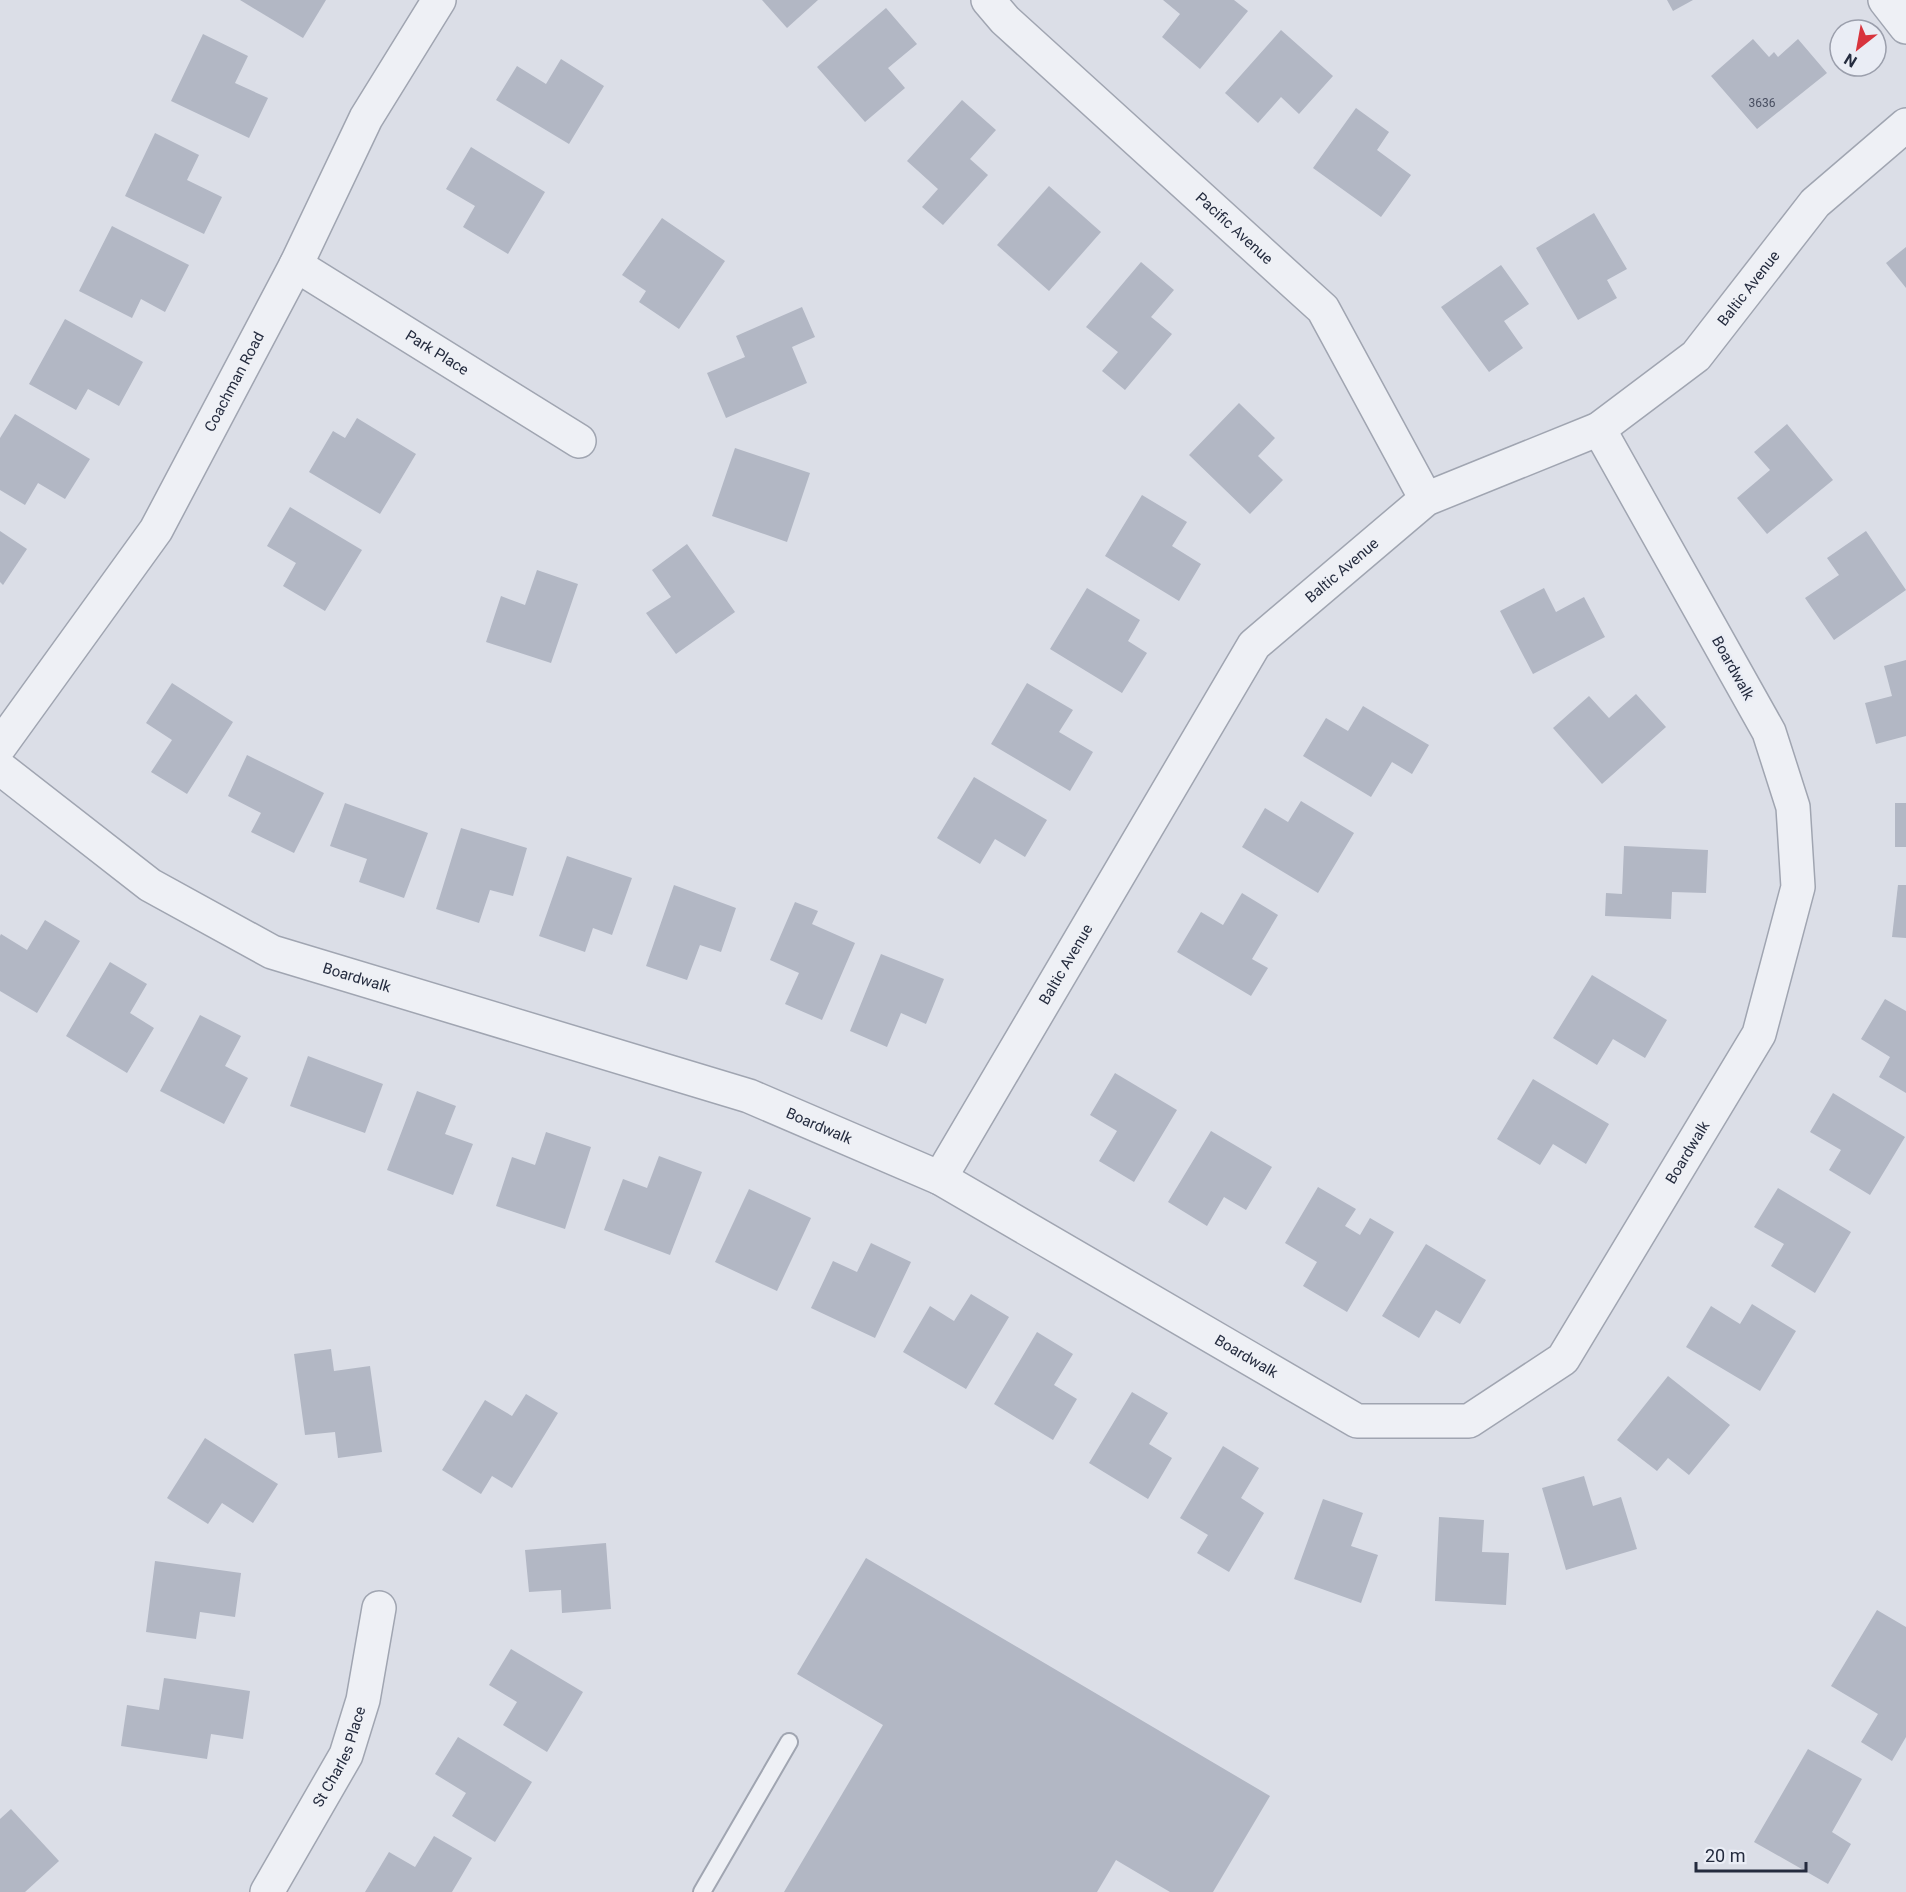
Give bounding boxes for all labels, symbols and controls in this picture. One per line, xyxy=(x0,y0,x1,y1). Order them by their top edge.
north arrow xyxy=(1828,18,1888,78)
text: N xyxy=(1841,49,1860,71)
house number: 3636 xyxy=(1749,96,1776,110)
street label: Pacific Avenue xyxy=(1192,189,1277,268)
street label: Baltic Avenue xyxy=(1714,247,1784,330)
street label: Park Place xyxy=(402,326,472,379)
street label: Coachman Road xyxy=(201,329,268,435)
street label: Baltic Avenue xyxy=(1302,534,1382,606)
street label: Boardwalk xyxy=(1708,633,1758,703)
street label: Baltic Avenue xyxy=(1035,921,1097,1008)
street label: Boardwalk xyxy=(321,959,393,996)
street label: Boardwalk xyxy=(783,1104,855,1148)
street label: Boardwalk xyxy=(1662,1117,1714,1187)
street label: Boardwalk xyxy=(1211,1331,1281,1382)
street label: St Charles Place xyxy=(309,1704,369,1810)
scale bar xyxy=(1696,1835,1806,1873)
text: 20 m xyxy=(1705,1845,1745,1866)

